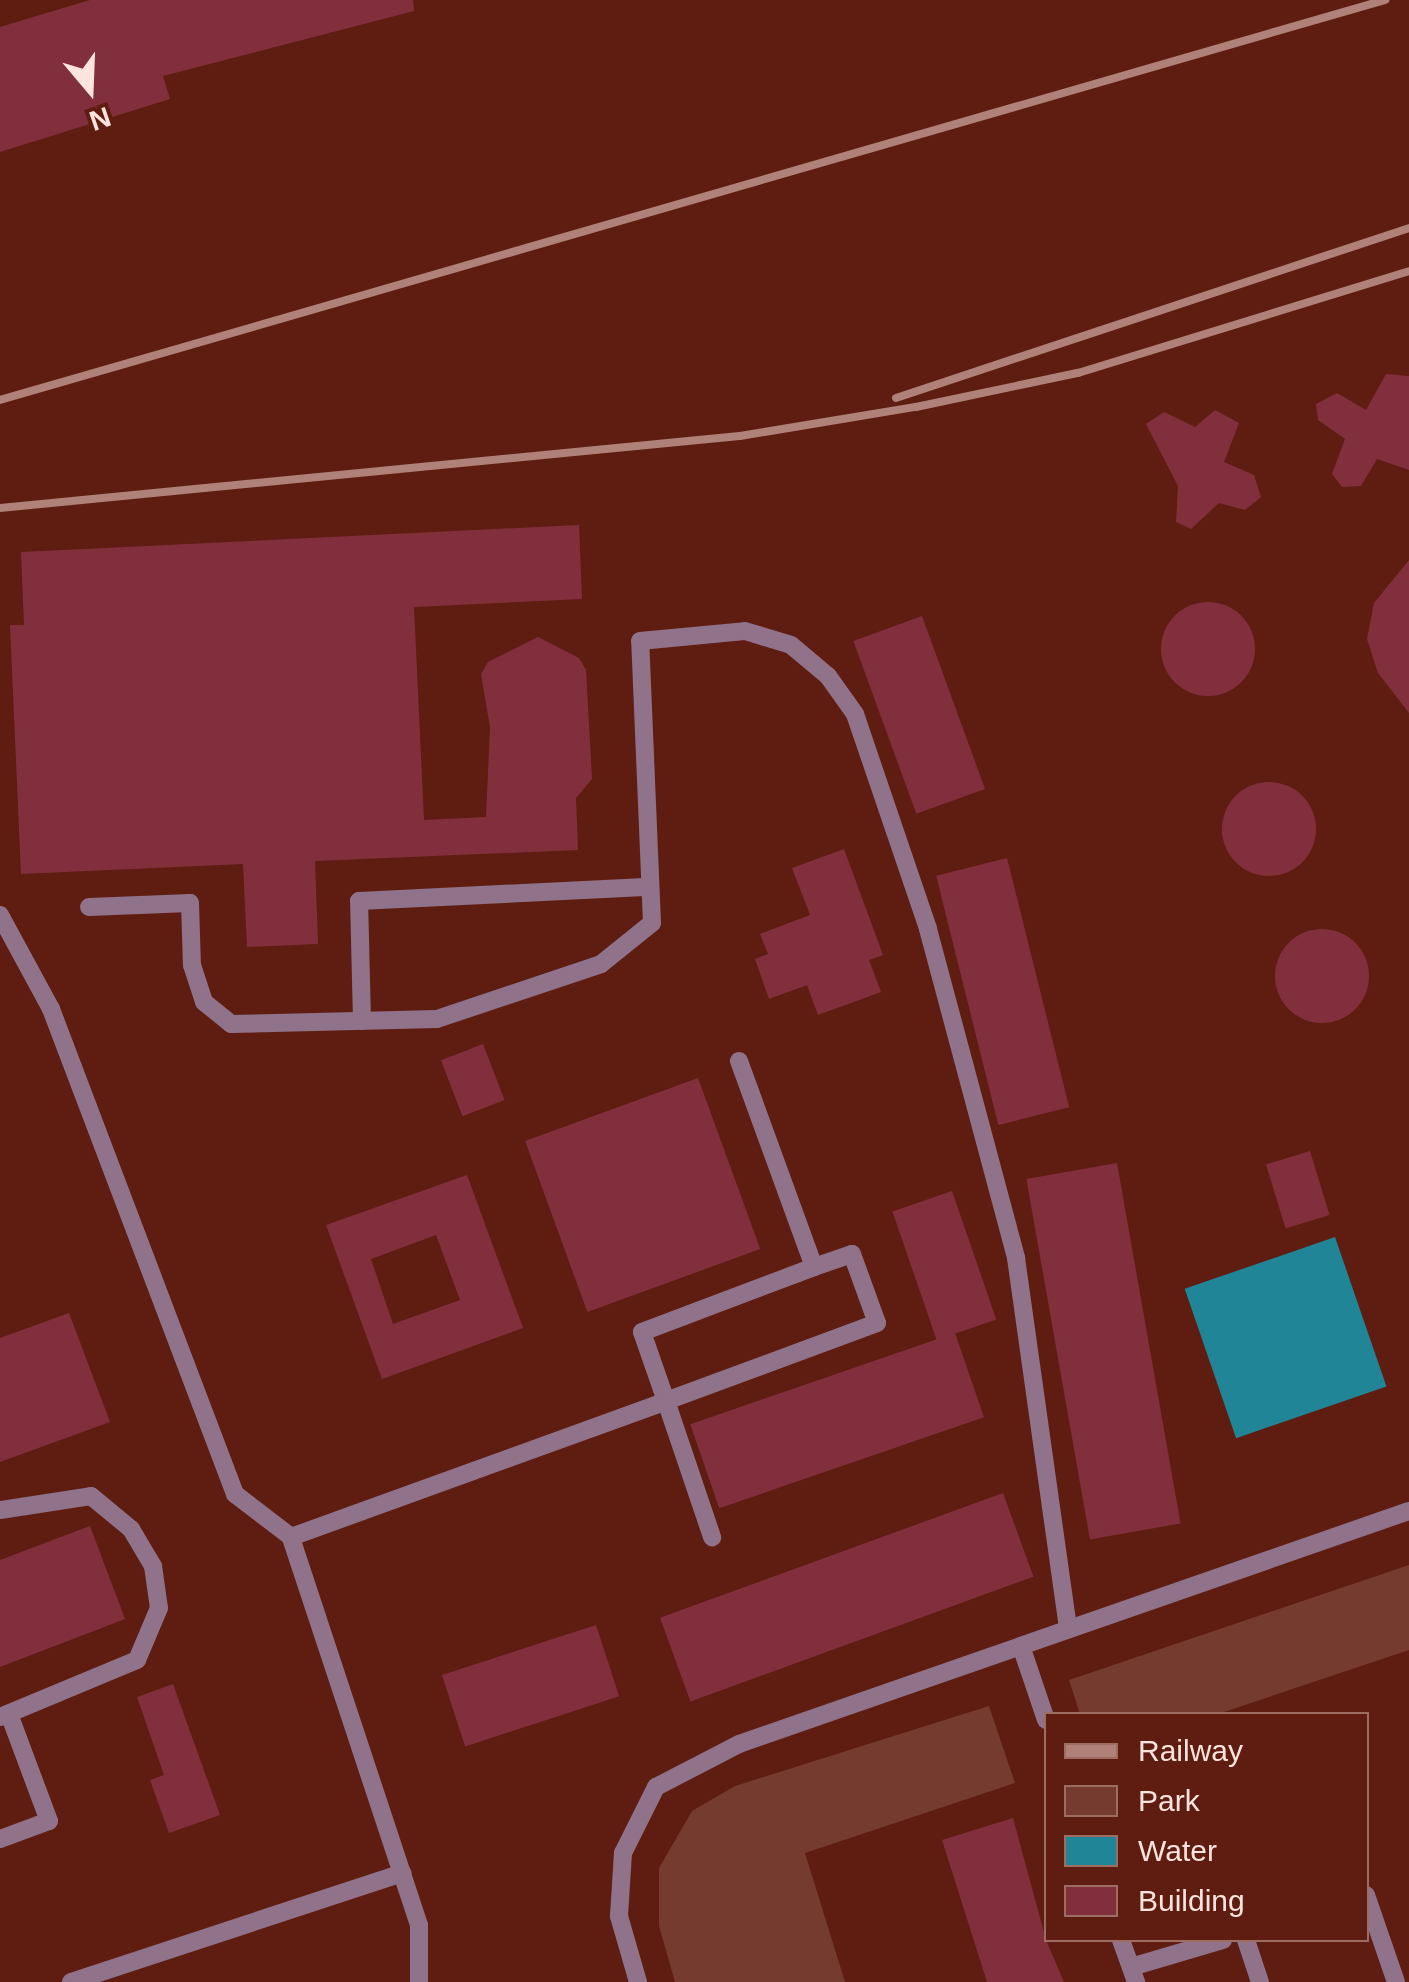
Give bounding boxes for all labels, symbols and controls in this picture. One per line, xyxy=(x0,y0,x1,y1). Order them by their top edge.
north arrow xyxy=(40,40,140,140)
text: N xyxy=(85,101,115,137)
legend xyxy=(1044,1712,1369,1942)
text: Railway xyxy=(1138,1734,1243,1767)
text: Park xyxy=(1138,1784,1200,1817)
text: Water xyxy=(1138,1834,1217,1867)
text: Building xyxy=(1138,1884,1245,1917)

